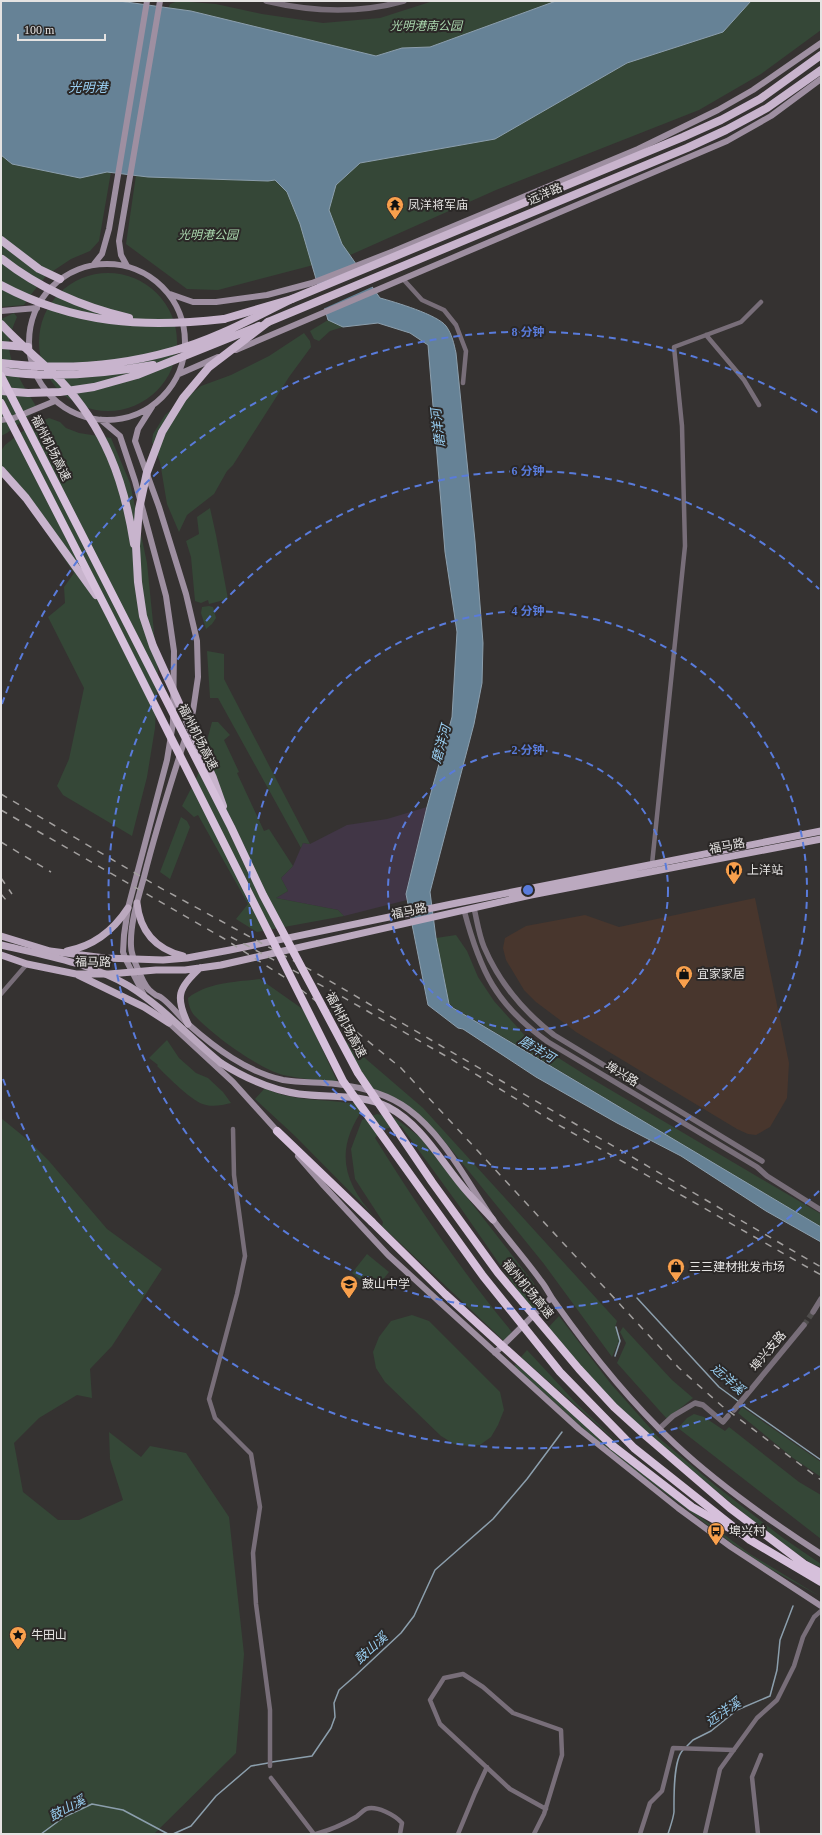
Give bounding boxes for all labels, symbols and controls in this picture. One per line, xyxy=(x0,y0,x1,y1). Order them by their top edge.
scale bar xyxy=(18,16,105,42)
park label: 光明港南公园 xyxy=(390,19,464,33)
text: 100 m xyxy=(24,23,55,37)
water label: 光明港 xyxy=(68,80,109,95)
street label: 远洋路 xyxy=(526,181,564,207)
temple icon: 凤洋将军庙 xyxy=(385,195,405,220)
place label: 凤洋将军庙 xyxy=(408,198,468,212)
park label: 光明港公园 xyxy=(178,228,240,242)
text: 8 分钟 xyxy=(511,325,545,339)
water label: 磨洋河 xyxy=(428,405,448,448)
street label: 福州机场高速 xyxy=(28,413,74,483)
text: 6 分钟 xyxy=(511,464,545,478)
text: 4 分钟 xyxy=(511,604,545,618)
street label: 福州机场高速 xyxy=(175,702,221,772)
water label: 磨洋河 xyxy=(428,720,454,765)
text: 2 分钟 xyxy=(511,743,545,757)
street label: 福马路 xyxy=(708,836,746,856)
metro station icon: 上洋站 xyxy=(724,860,744,885)
place label: 上洋站 xyxy=(747,863,783,877)
centre of rings xyxy=(521,883,535,897)
street label: 福马路 xyxy=(390,900,428,922)
street label: 福马路 xyxy=(75,955,111,969)
shop icon: 宜家家居 xyxy=(674,964,694,989)
place label: 宜家家居 xyxy=(697,967,745,981)
street label: 福州机场高速 xyxy=(323,990,369,1060)
water label: 磨洋河 xyxy=(516,1033,560,1067)
street label: 埠兴路 xyxy=(603,1059,641,1089)
street label: 福州机场高速 xyxy=(499,1257,557,1321)
shop icon: 三三建材批发市场 xyxy=(666,1257,686,1282)
place label: 三三建材批发市场 xyxy=(689,1260,785,1274)
school or university icon: 鼓山中学 xyxy=(339,1274,359,1299)
place label: 鼓山中学 xyxy=(362,1277,410,1291)
street label: 埠兴支路 xyxy=(747,1328,789,1374)
water label: 远洋溪 xyxy=(708,1361,749,1399)
bus stop icon: 埠兴村 xyxy=(706,1521,726,1546)
place label: 埠兴村 xyxy=(729,1524,766,1538)
place icon: 牛田山 xyxy=(8,1625,28,1650)
place label: 牛田山 xyxy=(31,1628,67,1642)
water label: 鼓山溪 xyxy=(351,1628,392,1667)
water label: 远洋溪 xyxy=(703,1694,745,1729)
water label: 鼓山溪 xyxy=(46,1791,89,1824)

